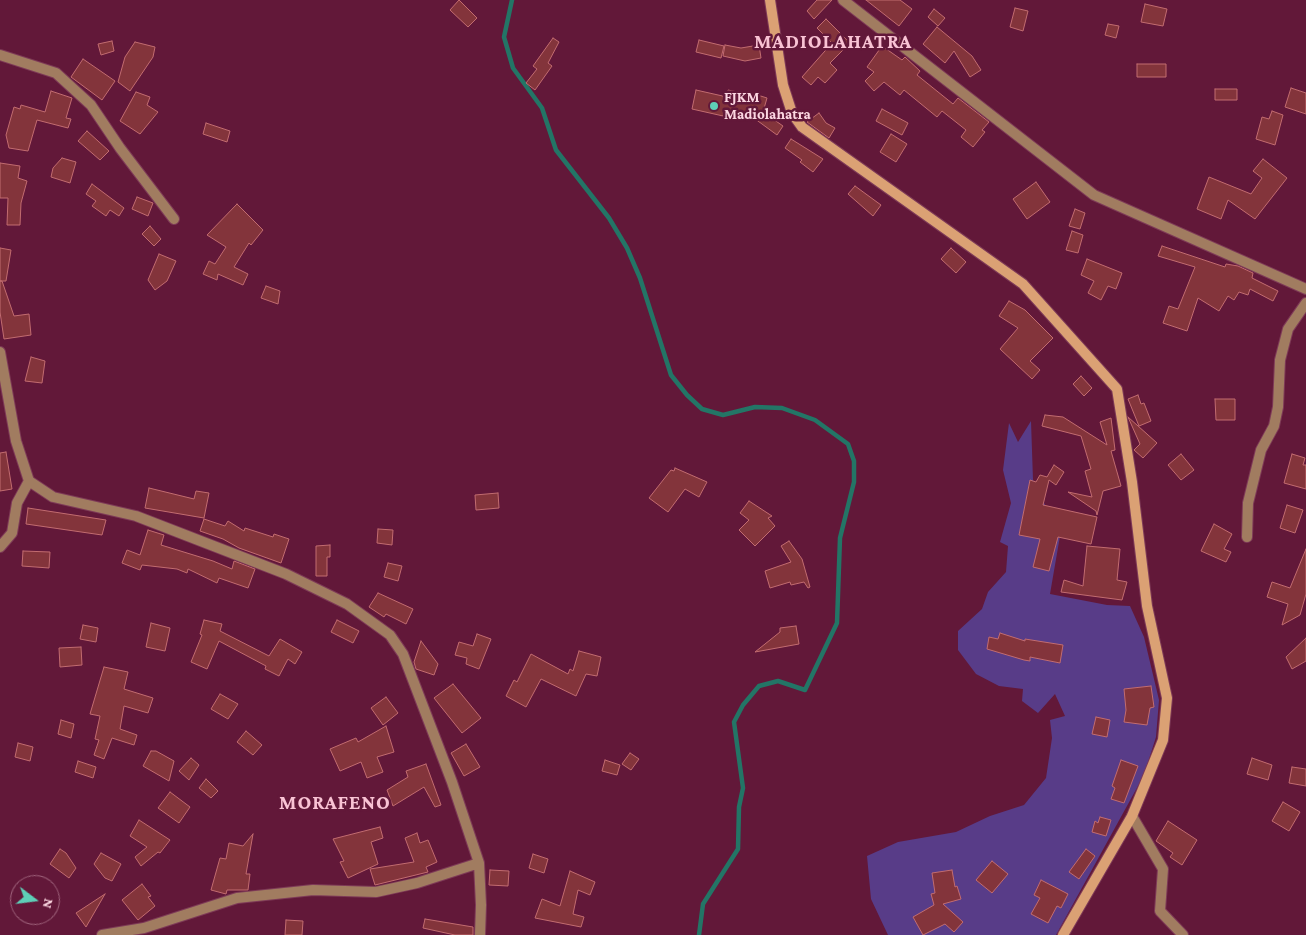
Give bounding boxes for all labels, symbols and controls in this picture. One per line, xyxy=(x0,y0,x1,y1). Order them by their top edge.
district label: MADIOLAHATRA xyxy=(752,30,914,54)
place label: FJKM Madiolahatra xyxy=(724,88,811,123)
marker: FJKM Madiolahatra xyxy=(708,100,720,112)
district label: MORAFENO xyxy=(278,791,392,815)
north arrow xyxy=(10,875,60,925)
text: N xyxy=(40,897,57,910)

